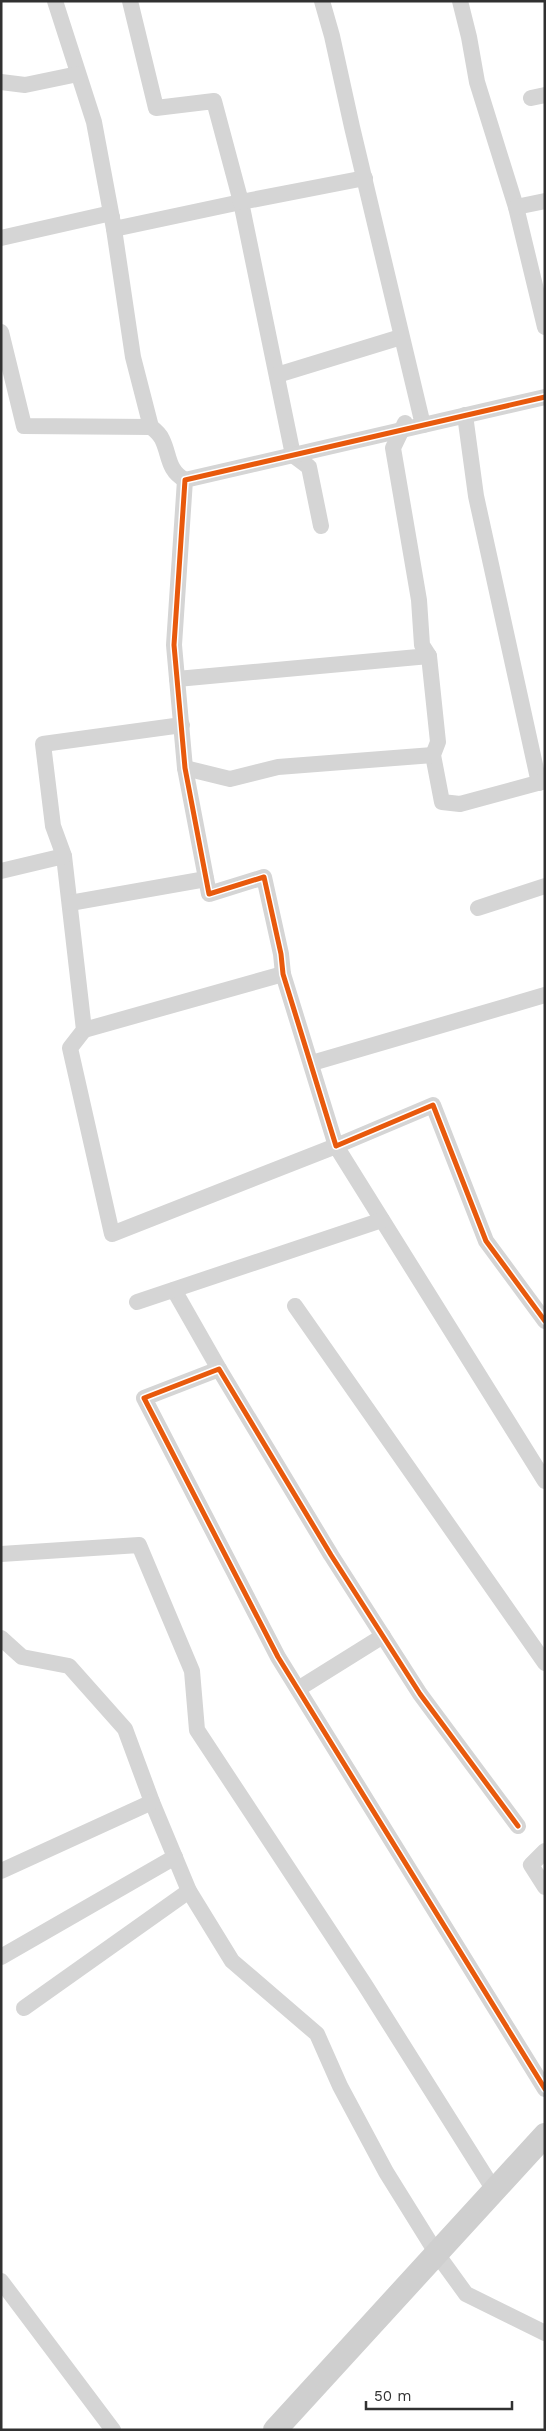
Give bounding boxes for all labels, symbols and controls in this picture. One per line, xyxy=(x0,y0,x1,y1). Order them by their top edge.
scale bar xyxy=(366,2378,512,2410)
text: 50 m xyxy=(374,2387,411,2405)

